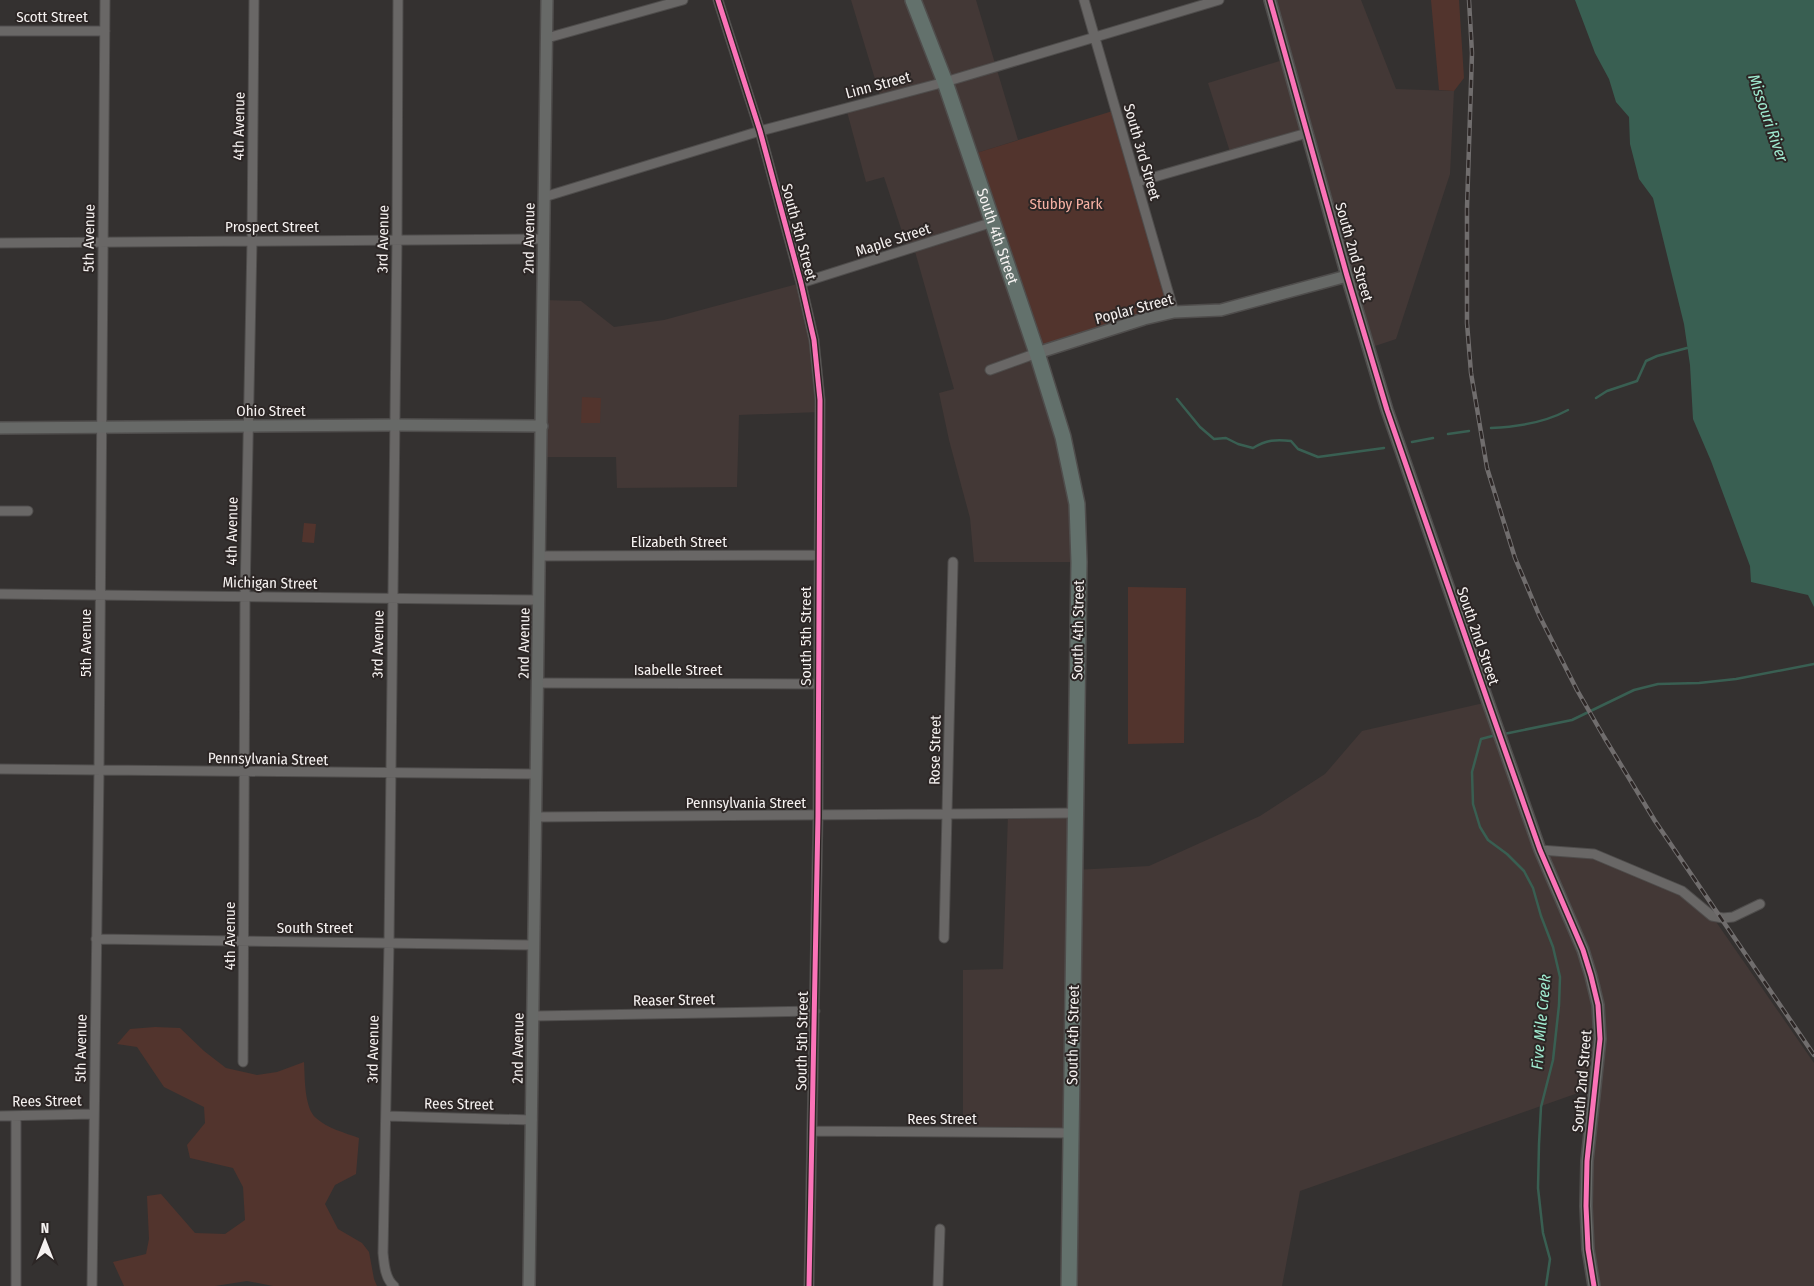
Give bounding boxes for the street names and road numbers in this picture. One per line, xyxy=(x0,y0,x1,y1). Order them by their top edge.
street label: Scott Street xyxy=(16,8,88,26)
street label: Linn Street xyxy=(843,68,913,102)
street label: 4th Avenue xyxy=(229,92,249,160)
street label: South 3rd Street xyxy=(1120,102,1164,202)
street label: South 5th Street xyxy=(777,182,821,282)
street label: South 4th Street xyxy=(973,186,1022,287)
street label: South 2nd Street xyxy=(1331,200,1377,304)
street label: 2nd Avenue xyxy=(519,202,539,274)
street label: 5th Avenue xyxy=(79,204,99,272)
street label: 3rd Avenue xyxy=(373,205,393,273)
street label: Prospect Street xyxy=(225,218,319,236)
street label: Maple Street xyxy=(853,219,933,261)
street label: Poplar Street xyxy=(1093,290,1175,328)
street label: Ohio Street xyxy=(236,402,306,420)
street label: 4th Avenue xyxy=(222,497,242,565)
street label: Elizabeth Street xyxy=(631,533,727,551)
street label: Michigan Street xyxy=(222,573,318,593)
street label: South 4th Street xyxy=(1068,580,1088,680)
street label: South 2nd Street xyxy=(1453,585,1503,687)
street label: South 5th Street xyxy=(797,586,815,686)
street label: 2nd Avenue xyxy=(514,607,534,679)
street label: 5th Avenue xyxy=(77,609,95,677)
street label: 3rd Avenue xyxy=(368,610,388,678)
street label: Isabelle Street xyxy=(634,661,722,679)
street label: Rose Street xyxy=(925,715,945,785)
street label: Pennsylvania Street xyxy=(208,749,329,769)
street label: Pennsylvania Street xyxy=(686,794,806,812)
street label: 4th Avenue xyxy=(221,902,239,970)
street label: South Street xyxy=(277,919,353,937)
street label: South 4th Street xyxy=(1063,985,1083,1085)
street label: Reaser Street xyxy=(633,990,715,1010)
street label: South 5th Street xyxy=(792,991,812,1091)
street label: 2nd Avenue xyxy=(508,1012,528,1084)
street label: 5th Avenue xyxy=(71,1014,91,1082)
street label: 3rd Avenue xyxy=(363,1015,383,1083)
street label: South 2nd Street xyxy=(1569,1029,1595,1133)
street label: Rees Street xyxy=(12,1091,82,1111)
street label: Rees Street xyxy=(424,1094,494,1114)
street label: Rees Street xyxy=(907,1110,977,1128)

